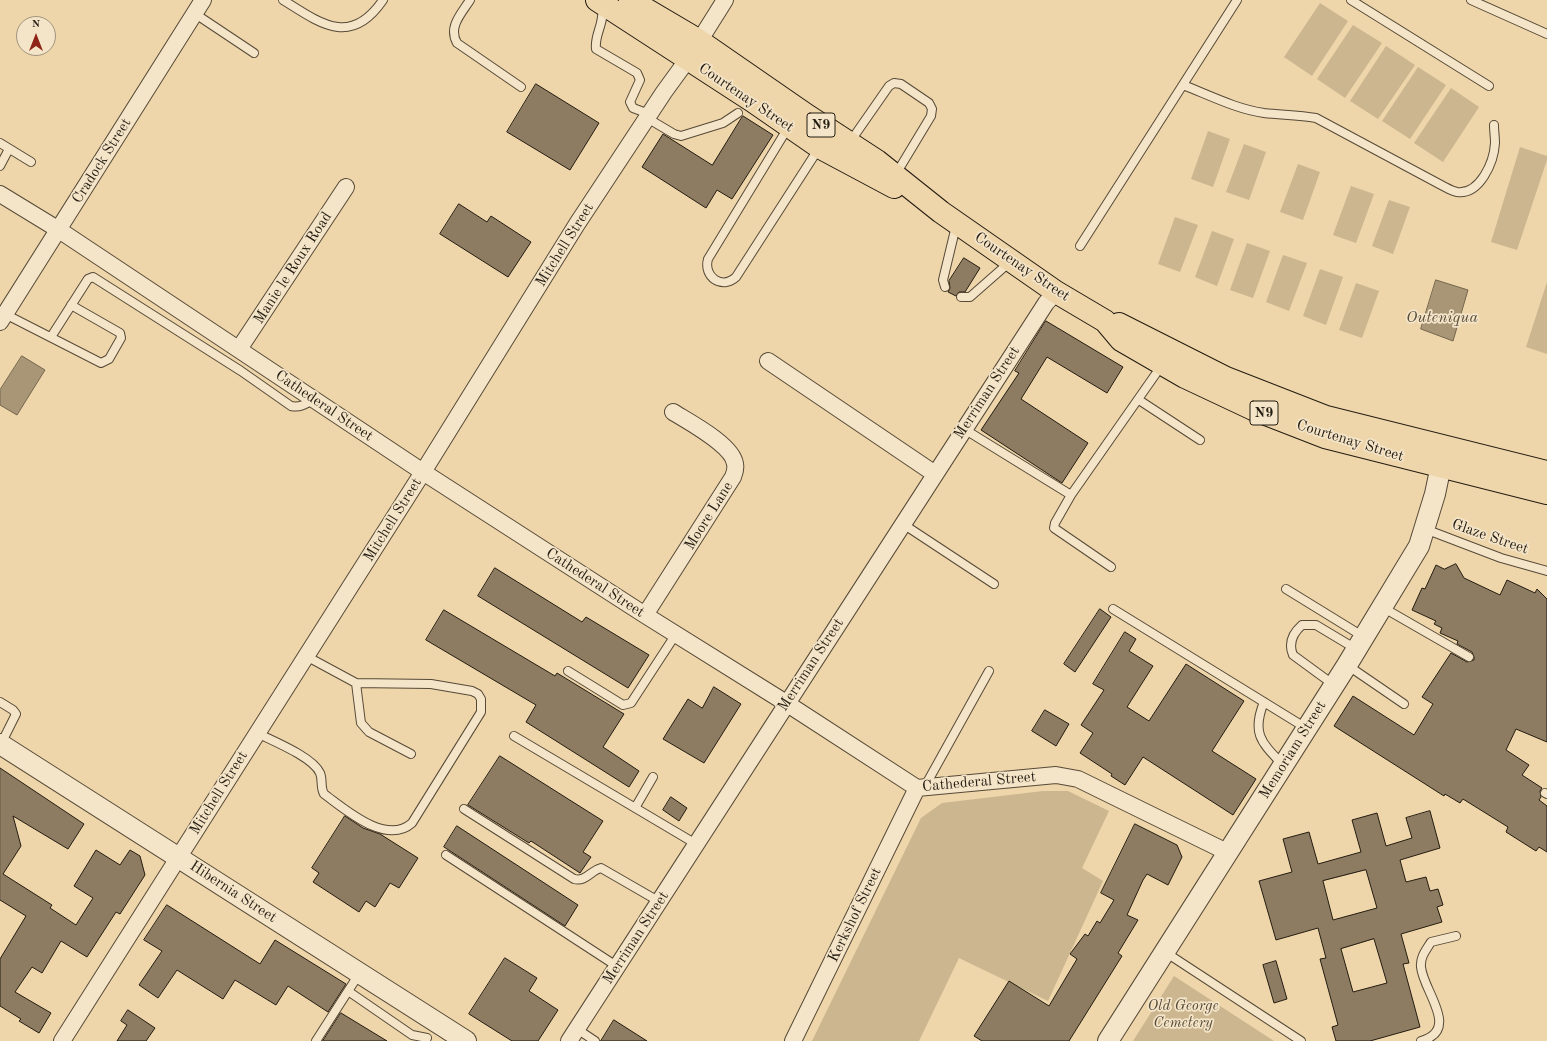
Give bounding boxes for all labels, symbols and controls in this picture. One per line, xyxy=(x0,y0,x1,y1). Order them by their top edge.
north arrow xyxy=(16,16,56,56)
text: N xyxy=(32,19,40,30)
street label: Courtenay Street xyxy=(695,60,797,136)
road number: N9 xyxy=(807,113,835,137)
street label: Cradock Street xyxy=(69,115,135,207)
street label: Mitchell Street xyxy=(532,200,598,290)
street label: Manie le Roux Road xyxy=(250,209,336,327)
street label: Courtenay Street xyxy=(971,229,1073,305)
water label: Outeniqua xyxy=(1406,308,1478,328)
street label: Merriman Street xyxy=(950,343,1024,443)
street label: Cathederal Street xyxy=(272,367,376,445)
road number: N9 xyxy=(1250,401,1278,425)
street label: Courtenay Street xyxy=(1294,416,1406,466)
street label: Mitchell Street xyxy=(360,475,426,565)
street label: Moore Lane xyxy=(681,479,737,553)
street label: Glaze Street xyxy=(1449,516,1531,558)
street label: Cathederal Street xyxy=(542,544,648,622)
street label: Merriman Street xyxy=(774,615,848,715)
street label: Memoriam Street xyxy=(1256,698,1330,802)
street label: Mitchell Street xyxy=(186,748,252,838)
street label: Cathederal Street xyxy=(921,768,1037,796)
street label: Hibernia Street xyxy=(186,857,280,927)
street label: Kerkshof Street xyxy=(824,865,886,965)
street label: Merriman Street xyxy=(599,888,673,988)
park label: Old George Cemetery xyxy=(1147,997,1219,1032)

